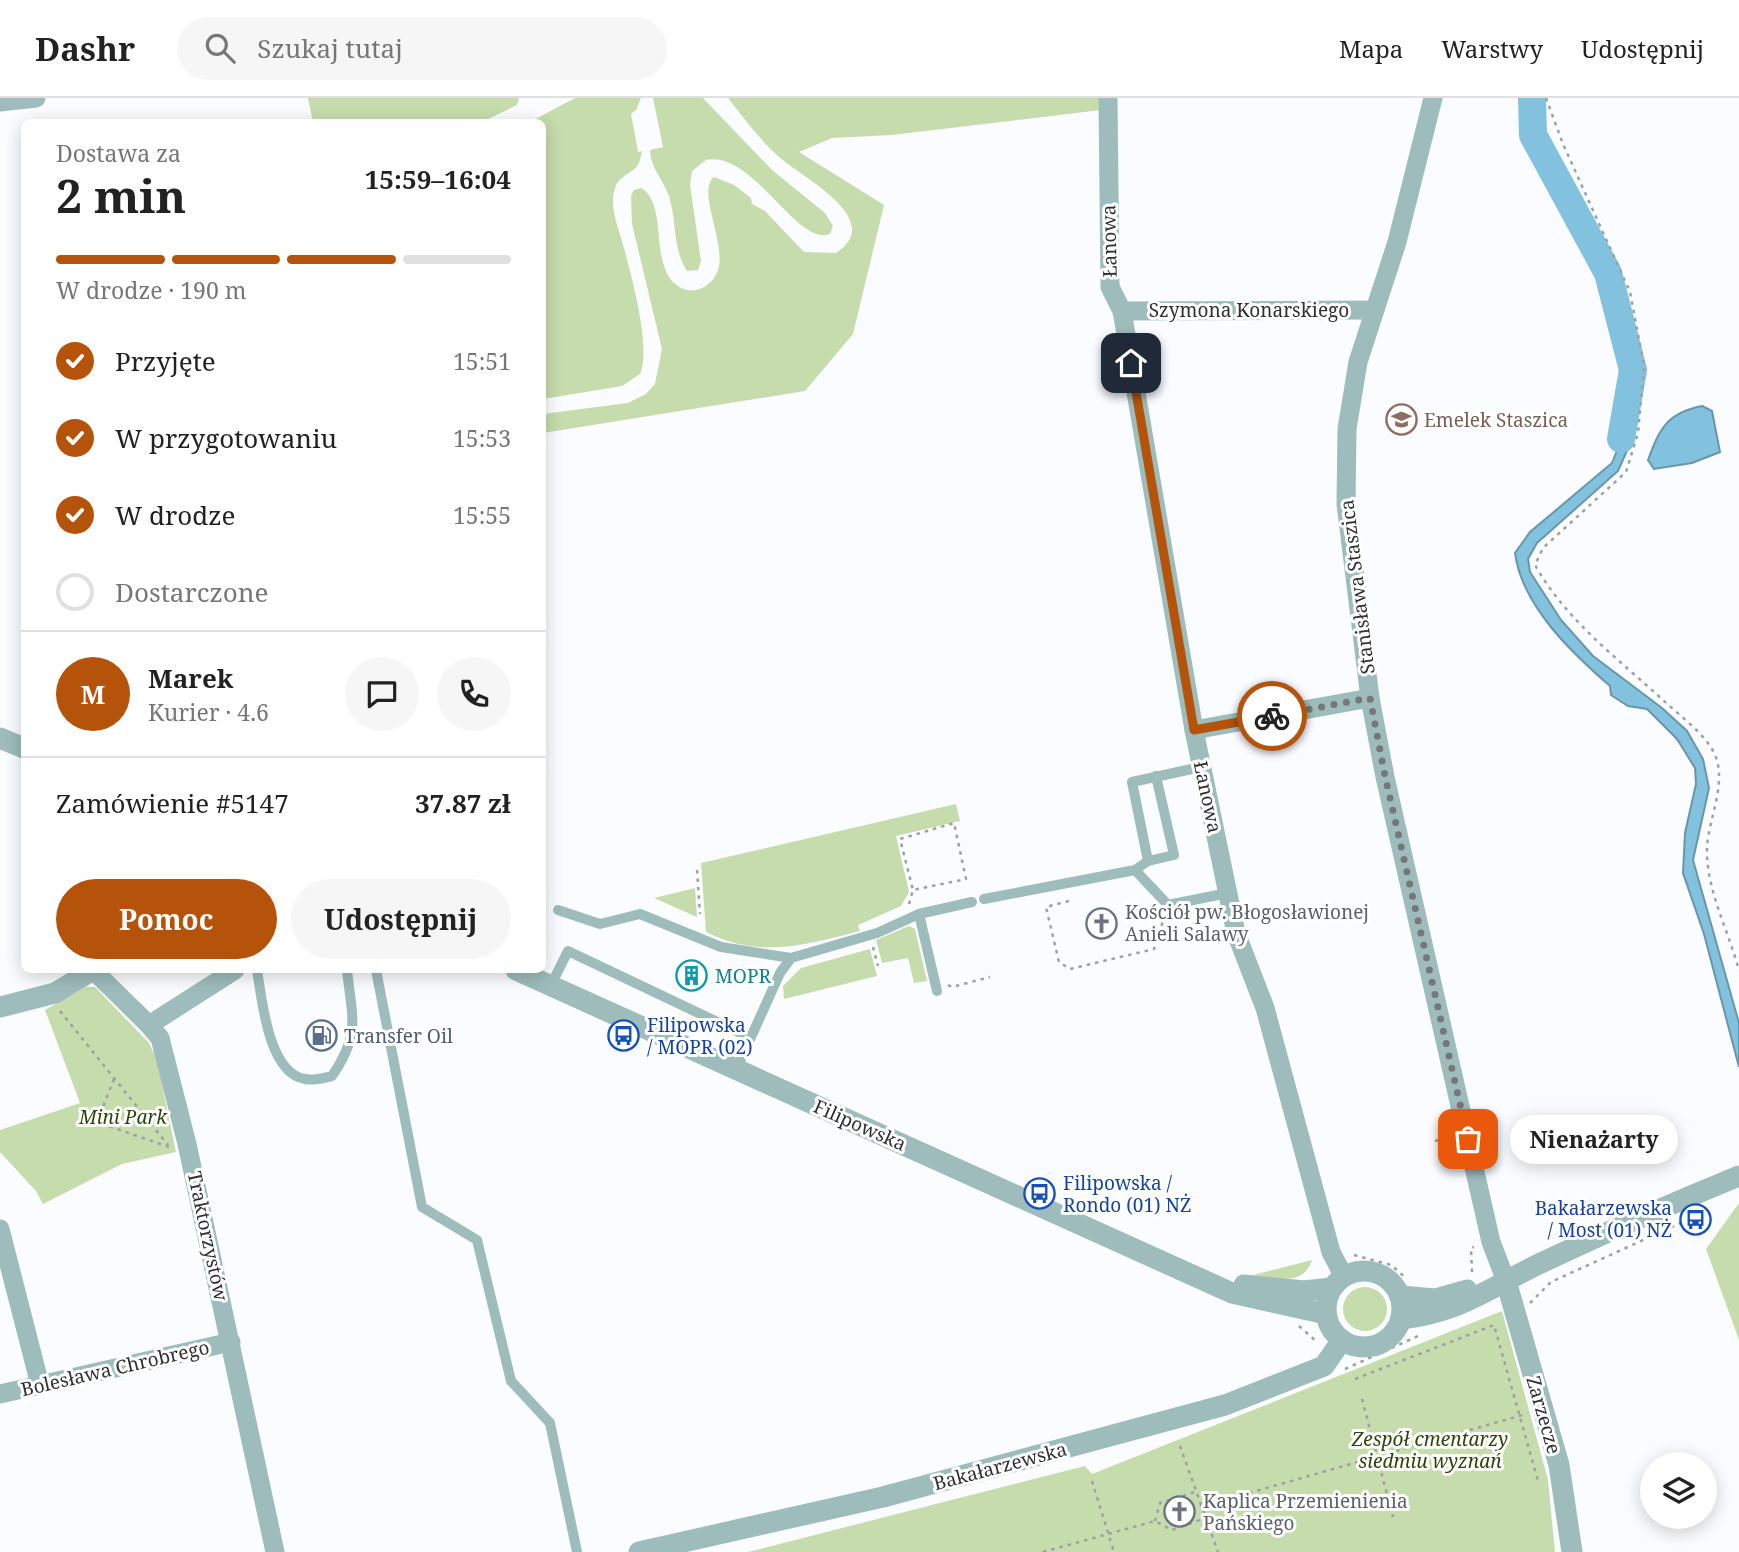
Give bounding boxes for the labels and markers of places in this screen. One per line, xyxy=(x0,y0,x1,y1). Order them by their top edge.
pin xyxy=(1101,333,1161,393)
school or university icon: Emelek Staszica xyxy=(1384,403,1418,437)
place label: Emelek Staszica xyxy=(1424,407,1568,433)
place label: Kościół pw. Błogosławionej Anieli Salawy xyxy=(1125,899,1369,947)
church icon: Kościół pw. Błogosławionej Anieli Salawy xyxy=(1085,906,1119,940)
building icon: MOPR xyxy=(675,959,709,993)
place label: MOPR xyxy=(715,963,771,989)
place label: Filipowska / MOPR (02) xyxy=(647,1012,753,1060)
fuel station icon: Transfer Oil xyxy=(304,1019,338,1053)
bus stop icon: Filipowska / MOPR (02) xyxy=(607,1019,641,1053)
place label: Transfer Oil xyxy=(344,1023,453,1049)
pin xyxy=(1438,1109,1498,1169)
callout: Nienażarty xyxy=(1510,1114,1678,1164)
place label: Filipowska / Rondo (01) NŻ xyxy=(1063,1170,1191,1218)
bus stop icon: Filipowska / Rondo (01) NŻ xyxy=(1023,1177,1057,1211)
place label: Bakałarzewska / Most (01) NŻ xyxy=(1535,1195,1672,1243)
bus stop icon: Bakałarzewska / Most (01) NŻ xyxy=(1678,1202,1712,1236)
place label: Kaplica Przemienienia Pańskiego xyxy=(1203,1488,1408,1536)
church icon: Kaplica Przemienienia Pańskiego xyxy=(1163,1495,1197,1529)

